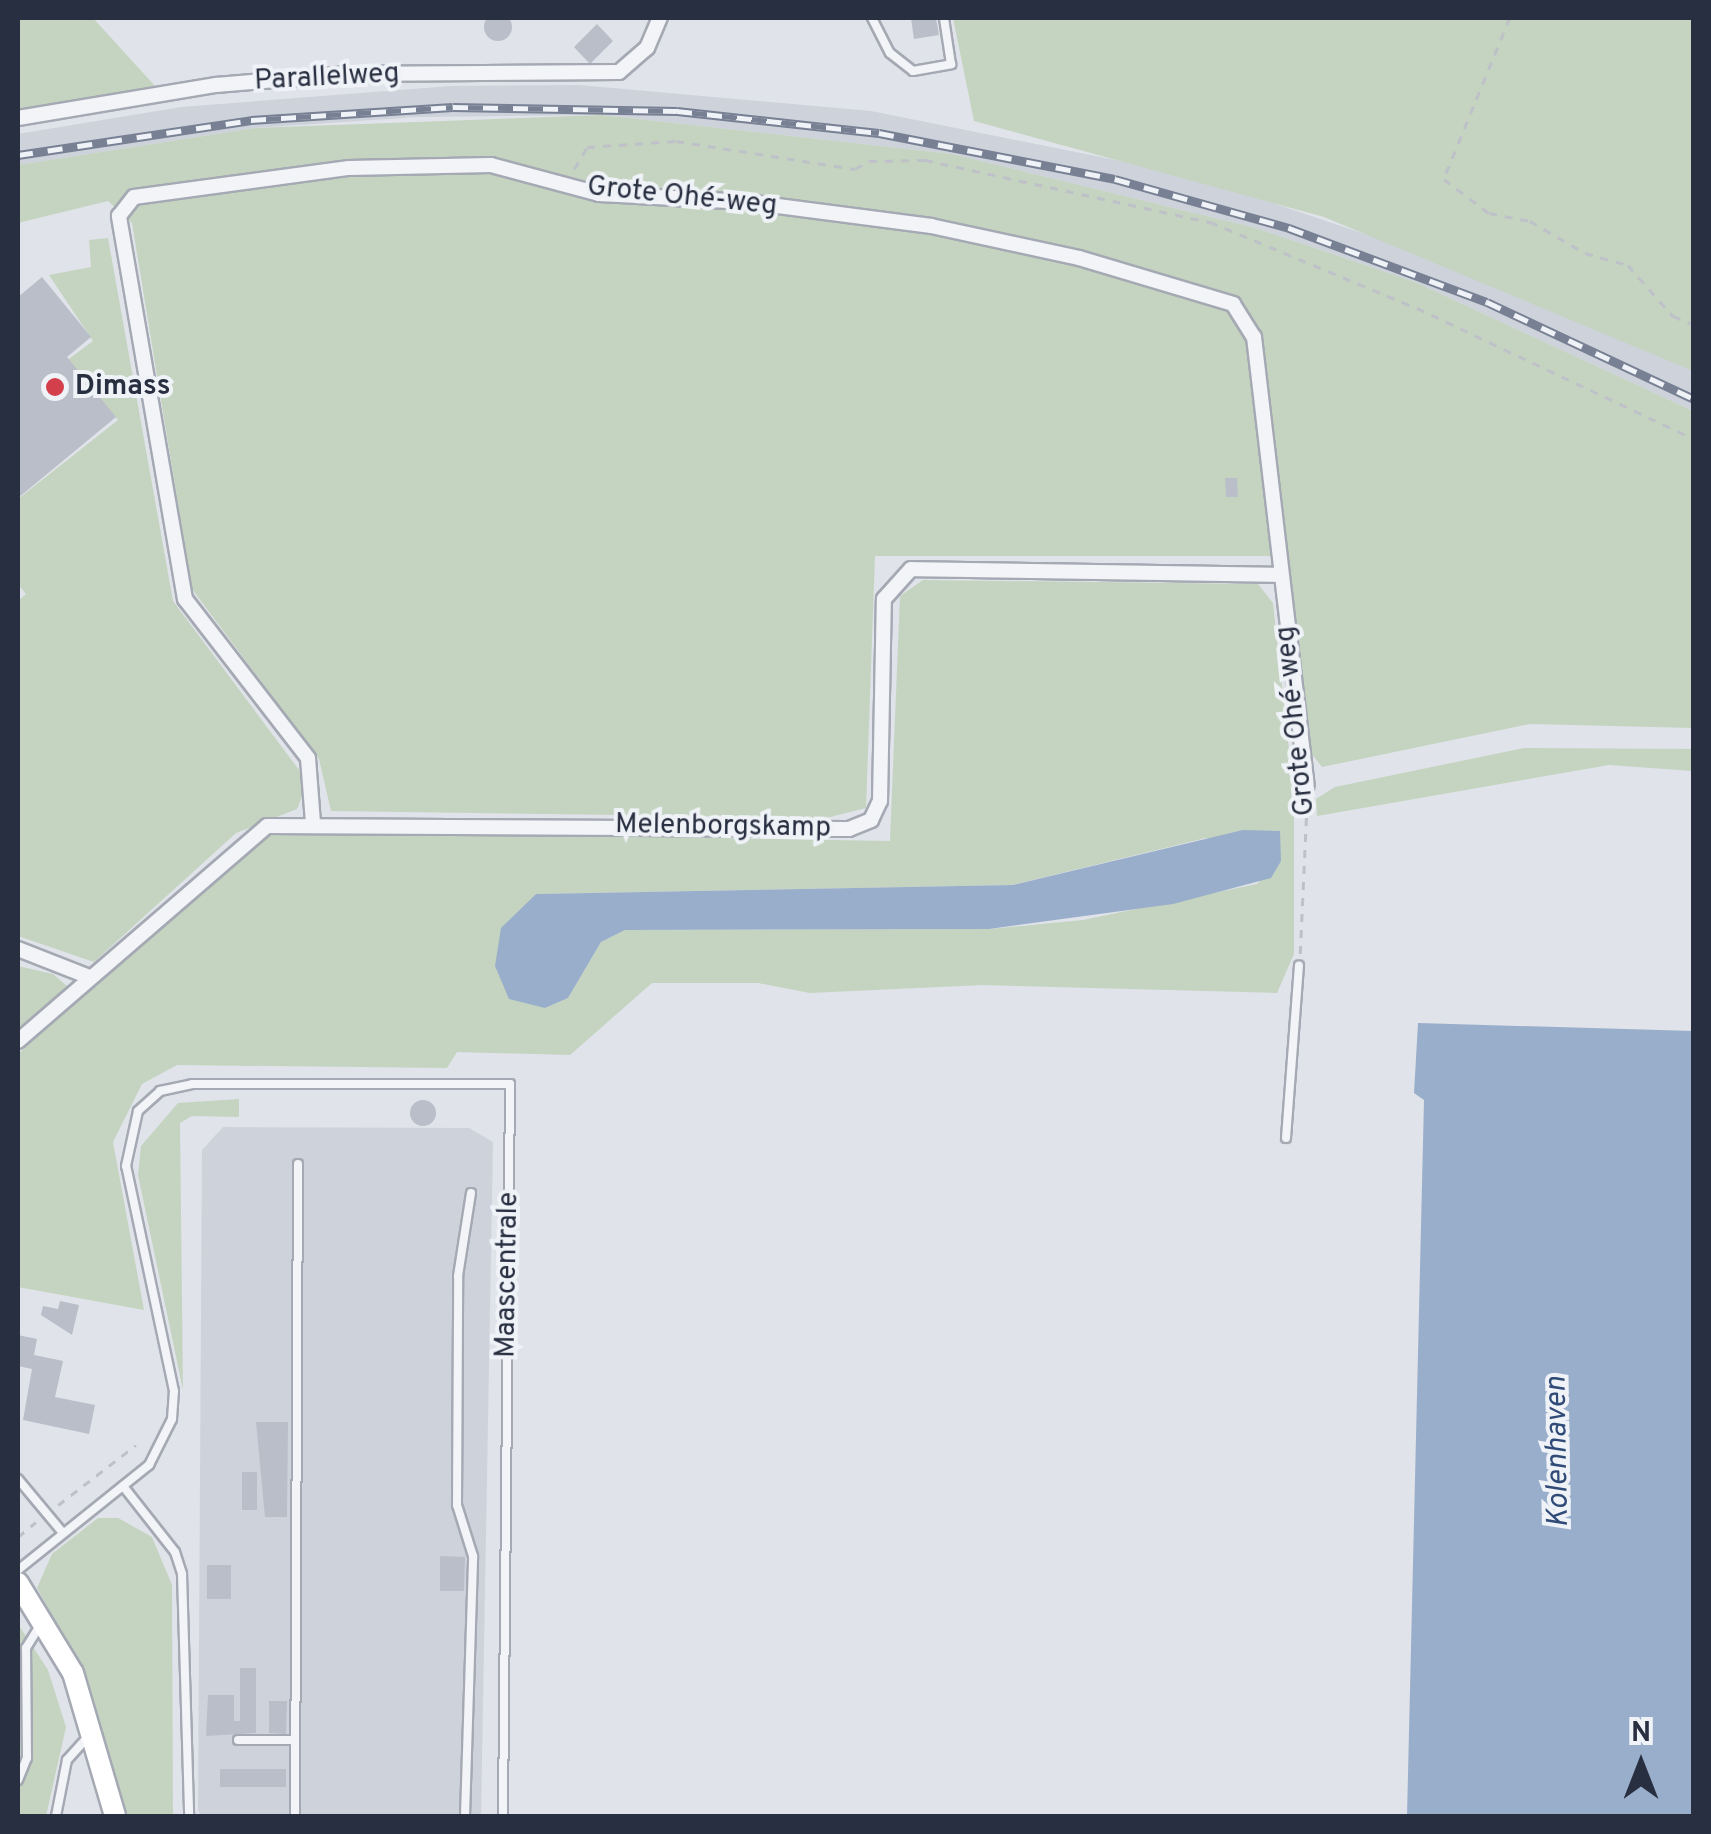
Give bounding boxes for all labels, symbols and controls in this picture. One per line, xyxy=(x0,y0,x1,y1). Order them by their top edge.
street label: Parallelweg xyxy=(254,57,400,99)
street label: Grote Ohé-weg xyxy=(585,170,779,224)
place label: Dimass xyxy=(75,370,171,404)
marker: Dimass xyxy=(44,376,66,398)
street label: Grote Ohé-weg xyxy=(1269,624,1323,818)
street label: Melenborgskamp xyxy=(615,808,831,846)
street label: Maascentrale xyxy=(490,1192,526,1358)
water label: Kolenhaven xyxy=(1540,1376,1578,1528)
north arrow xyxy=(1591,1714,1691,1814)
text: N xyxy=(1631,1716,1651,1752)

